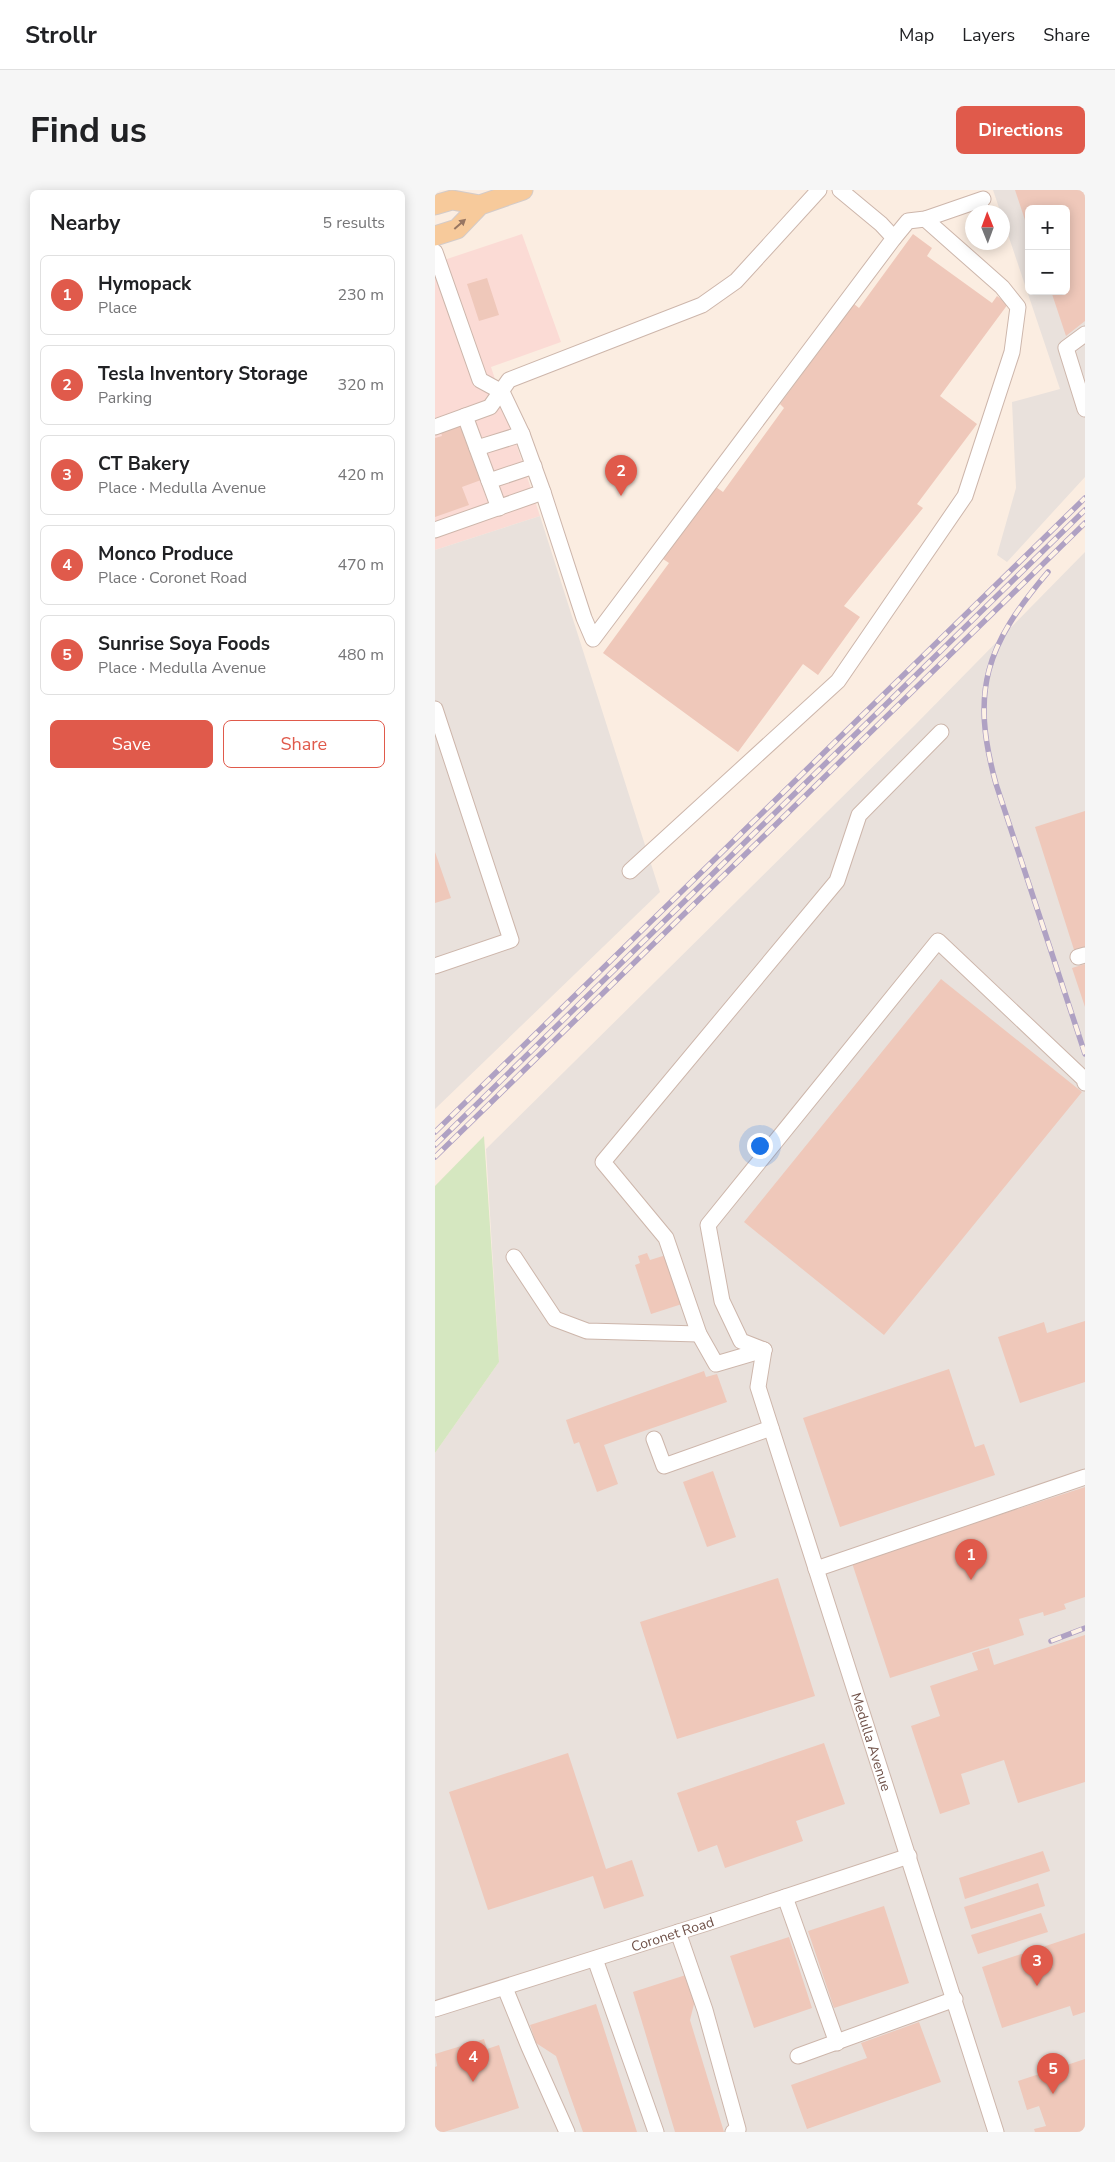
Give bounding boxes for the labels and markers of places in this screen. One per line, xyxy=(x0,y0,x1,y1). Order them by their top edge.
pin: 2 xyxy=(605,455,637,496)
pin: 1 xyxy=(955,1539,987,1580)
pin: 3 xyxy=(1021,1945,1053,1986)
pin: 4 xyxy=(457,2041,489,2082)
pin: 5 xyxy=(1037,2053,1069,2094)

